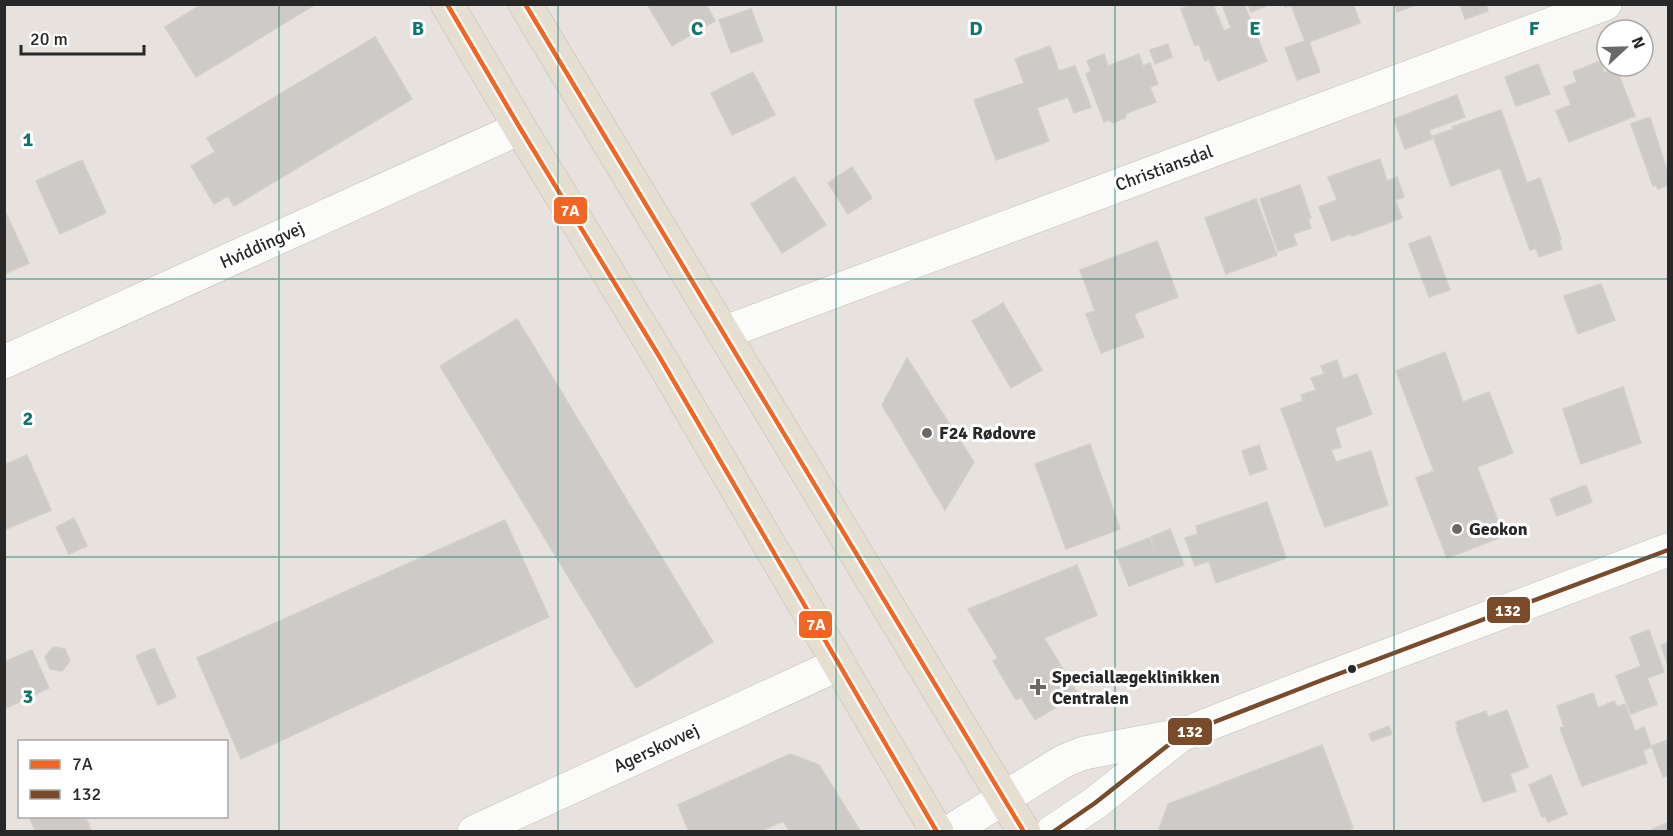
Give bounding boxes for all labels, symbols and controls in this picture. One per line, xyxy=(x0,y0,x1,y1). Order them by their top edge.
text: B xyxy=(412,16,424,41)
text: C xyxy=(691,16,703,41)
text: D xyxy=(969,16,983,41)
text: E xyxy=(1249,16,1261,41)
text: F xyxy=(1529,16,1540,41)
scale bar xyxy=(21,18,144,56)
north arrow xyxy=(1595,18,1655,78)
text: 20 m xyxy=(30,28,68,50)
text: N xyxy=(1627,34,1649,52)
text: 1 xyxy=(23,127,34,152)
street label: Christiansdal xyxy=(1112,140,1216,196)
line badge: 7A xyxy=(553,196,588,225)
text: 7A xyxy=(561,201,580,221)
street label: Hviddingvej xyxy=(216,217,308,273)
text: 2 xyxy=(23,406,33,431)
place label: F24 Rødovre xyxy=(939,422,1036,444)
marker: F24 Rødovre xyxy=(920,426,934,440)
place label: Geokon xyxy=(1469,518,1528,540)
marker: Geokon xyxy=(1450,522,1464,536)
line badge: 132 xyxy=(1486,596,1531,624)
text: 132 xyxy=(1495,601,1521,621)
line badge: 7A xyxy=(798,610,833,639)
text: 7A xyxy=(807,615,826,635)
unlabelled marker xyxy=(1346,663,1358,675)
place label: Speciallægeklinikken Centralen xyxy=(1052,666,1220,709)
marker: Speciallægeklinikken Centralen xyxy=(1029,678,1047,696)
text: 3 xyxy=(23,684,33,709)
line badge: 132 xyxy=(1167,717,1213,746)
street label: Agerskovvej xyxy=(610,719,702,777)
text: 132 xyxy=(1177,722,1203,742)
legend xyxy=(18,740,228,818)
text: 7A xyxy=(72,753,93,775)
text: 132 xyxy=(72,783,101,805)

